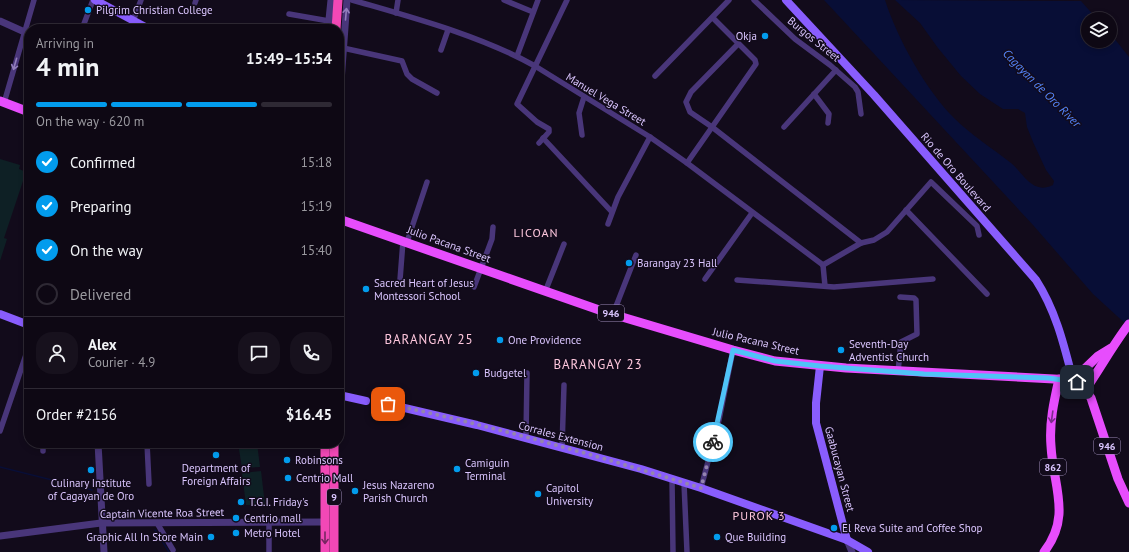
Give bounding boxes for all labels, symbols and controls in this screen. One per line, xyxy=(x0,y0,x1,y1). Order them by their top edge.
place label: Pilgrim Christian College xyxy=(96,3,213,17)
marker: Pilgrim Christian College xyxy=(83,5,93,15)
one-way arrow xyxy=(342,8,349,21)
map controls xyxy=(1081,12,1117,48)
button: layers xyxy=(1081,12,1117,48)
street label: Burgos Street xyxy=(785,14,843,65)
place label: Okja xyxy=(736,29,757,43)
marker: Okja xyxy=(760,31,770,41)
text: Arriving in xyxy=(36,35,94,52)
water label: Cagayan de Oro River xyxy=(1000,46,1085,131)
text: 15:49–15:54 xyxy=(246,49,332,68)
text: 4 min xyxy=(36,50,99,83)
one-way arrow xyxy=(11,57,18,70)
street label: Manuel Vega Street xyxy=(563,70,649,129)
text: On the way · 620 m xyxy=(36,113,144,130)
street label: Rio de Oro Boulevard xyxy=(918,130,994,214)
icon: check xyxy=(36,151,58,173)
text: Confirmed xyxy=(70,153,135,172)
text: 15:18 xyxy=(301,154,332,171)
icon: check xyxy=(36,195,58,217)
text: Preparing xyxy=(70,197,132,216)
text: 15:19 xyxy=(301,198,332,215)
street label: Julio Pacana Street xyxy=(404,222,493,266)
district label: LICOAN xyxy=(513,225,559,240)
icon: check xyxy=(36,239,58,261)
text: On the way xyxy=(70,241,143,260)
text: 15:40 xyxy=(301,242,332,259)
place label: Barangay 23 Hall xyxy=(637,256,718,270)
marker: Barangay 23 Hall xyxy=(624,258,634,268)
place label: Sacred Heart of Jesus Montessori School xyxy=(374,276,474,303)
marker: Sacred Heart of Jesus Montessori School xyxy=(361,284,371,294)
text: Delivered xyxy=(70,285,131,304)
road number: 946 xyxy=(598,305,624,321)
street label: Julio Pacana Street xyxy=(710,324,801,358)
district label: BARANGAY 25 xyxy=(384,331,474,348)
button: person xyxy=(36,332,78,374)
button: chat xyxy=(238,332,280,374)
button: phone xyxy=(290,332,332,374)
place label: One Providence xyxy=(508,333,582,347)
text: Alex xyxy=(88,335,117,354)
marker: One Providence xyxy=(495,335,505,345)
place label: Seventh-Day Adventist Church xyxy=(849,337,929,364)
marker: Seventh-Day Adventist Church xyxy=(836,345,846,355)
text: Courier · 4.9 xyxy=(88,354,155,371)
district label: BARANGAY 23 xyxy=(553,356,643,373)
pin xyxy=(1060,365,1094,399)
place label: Budgetel xyxy=(484,366,527,380)
marker: Budgetel xyxy=(471,368,481,378)
icon: home xyxy=(1066,371,1088,393)
pin xyxy=(371,387,405,421)
icon: bag xyxy=(377,393,399,415)
text: Order #2156 xyxy=(36,405,117,424)
text: $16.45 xyxy=(286,405,332,424)
one-way arrow xyxy=(1048,410,1056,423)
street label: Corrales Extension xyxy=(517,418,605,454)
courier xyxy=(693,422,733,462)
street label: Gaabucayan Street xyxy=(822,425,858,513)
icon: bike xyxy=(702,431,724,453)
road number: 946 xyxy=(1094,438,1120,454)
marker: Department of Foreign Affairs xyxy=(211,450,221,460)
place label: Robinsons xyxy=(295,453,343,467)
marker: Robinsons xyxy=(282,455,292,465)
place label: Camiguin Terminal xyxy=(465,456,509,483)
road number: 862 xyxy=(1040,459,1066,475)
place label: Department of Foreign Affairs xyxy=(182,461,251,488)
marker: Camiguin Terminal xyxy=(452,464,462,474)
marker: Culinary Institute of Cagayan de Oro xyxy=(86,465,96,475)
place label: Centrio Mall xyxy=(296,471,354,485)
marker: Centrio Mall xyxy=(283,473,293,483)
place label: Culinary Institute of Cagayan de Oro xyxy=(48,476,134,503)
place label: Jesus Nazareno Parish Church xyxy=(362,478,434,505)
place label: Capitol University xyxy=(546,481,594,508)
marker: Jesus Nazareno Parish Church xyxy=(350,486,360,496)
road number: 9 xyxy=(327,489,341,505)
marker: Capitol University xyxy=(533,489,543,499)
place label: T.G.I. Friday's xyxy=(249,495,309,509)
marker: T.G.I. Friday's xyxy=(236,497,246,507)
street label: Captain Vicente Roa Street xyxy=(100,505,225,521)
district label: PUROK 3 xyxy=(732,508,786,523)
place label: Centrio mall xyxy=(244,511,302,525)
marker: Centrio mall xyxy=(231,513,241,523)
place label: El Reva Suite and Coffee Shop xyxy=(842,521,983,535)
marker: El Reva Suite and Coffee Shop xyxy=(829,523,839,533)
place label: Metro Hotel xyxy=(244,526,301,540)
marker: Metro Hotel xyxy=(231,528,241,538)
place label: Graphic All In Store Main xyxy=(86,530,203,544)
place label: Que Building xyxy=(725,530,786,544)
one-way arrow xyxy=(321,531,329,544)
marker: Graphic All In Store Main xyxy=(206,532,216,542)
marker: Que Building xyxy=(712,532,722,542)

